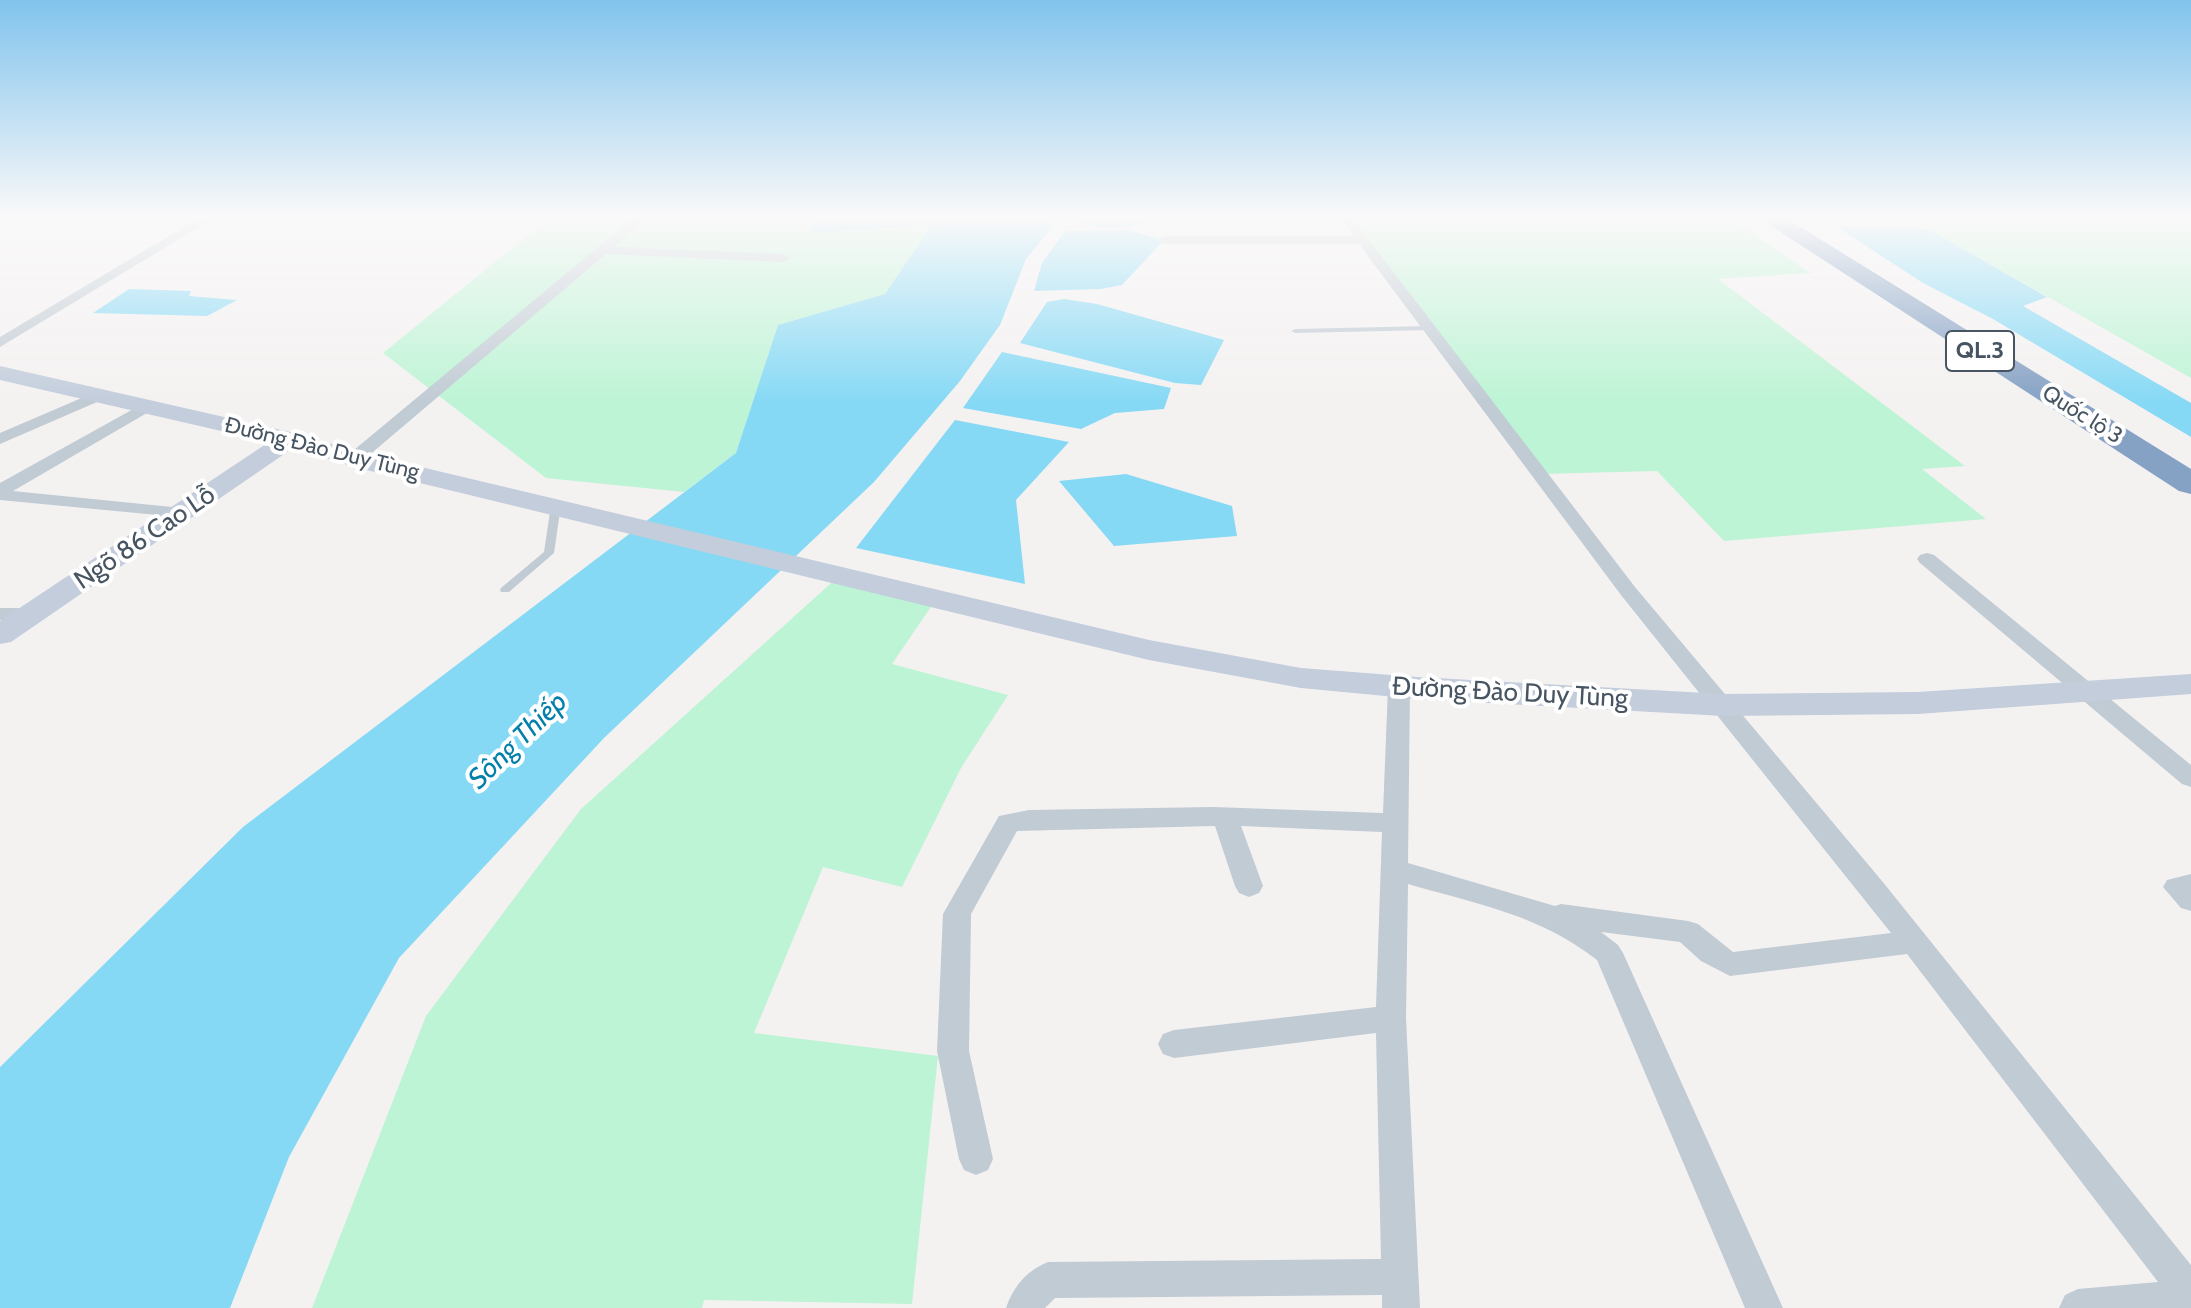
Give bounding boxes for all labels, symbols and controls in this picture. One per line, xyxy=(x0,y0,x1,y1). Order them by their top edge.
road number: QL.3 xyxy=(1946,331,2014,371)
street label: Quốc lộ 3 xyxy=(2037,380,2127,450)
street label: Đường Đào Duy Tùng xyxy=(222,412,422,486)
street label: Ngõ 86 Cao Lỗ xyxy=(69,479,221,597)
street label: Đường Đào Duy Tùng xyxy=(1391,671,1629,715)
water label: Sông Thiếp xyxy=(462,686,574,796)

